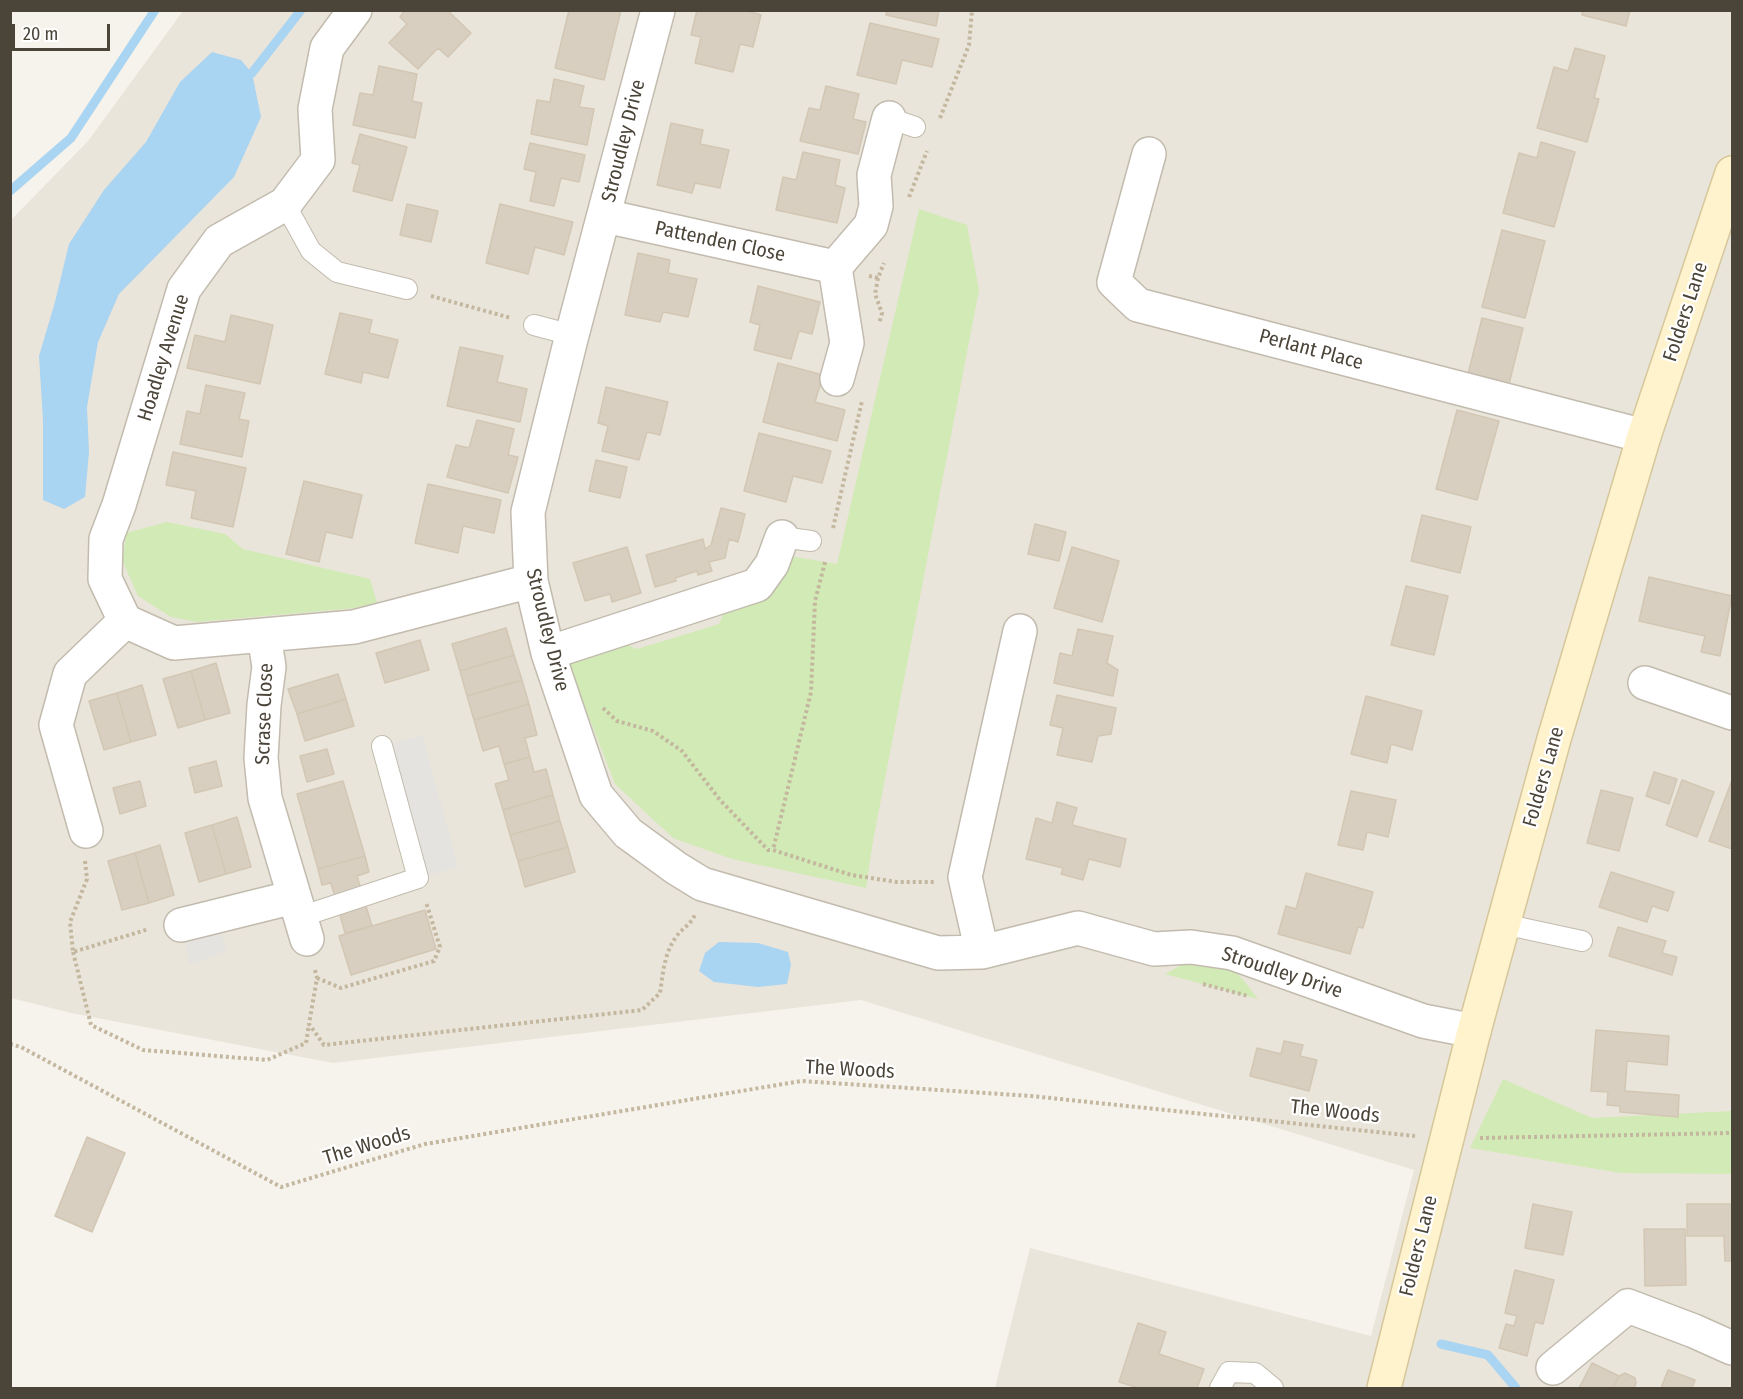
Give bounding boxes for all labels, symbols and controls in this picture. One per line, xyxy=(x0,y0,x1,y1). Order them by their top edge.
scale bar xyxy=(15,12,112,50)
text: 20 m xyxy=(23,23,58,45)
street label: Stroudley Drive xyxy=(597,77,651,205)
street label: Pattenden Close xyxy=(653,217,787,267)
street label: Folders Lane xyxy=(1659,259,1713,365)
street label: Hoadley Avenue xyxy=(133,292,195,424)
street label: Perlant Place xyxy=(1256,325,1366,375)
street label: Stroudley Drive xyxy=(520,566,574,694)
street label: Scrase Close xyxy=(251,663,279,765)
street label: Folders Lane xyxy=(1518,724,1570,830)
street label: Stroudley Drive xyxy=(1219,942,1345,1004)
street label: The Woods xyxy=(805,1056,895,1084)
street label: The Woods xyxy=(1289,1095,1381,1129)
street label: The Woods xyxy=(321,1121,413,1171)
street label: Folders Lane xyxy=(1395,1193,1443,1299)

